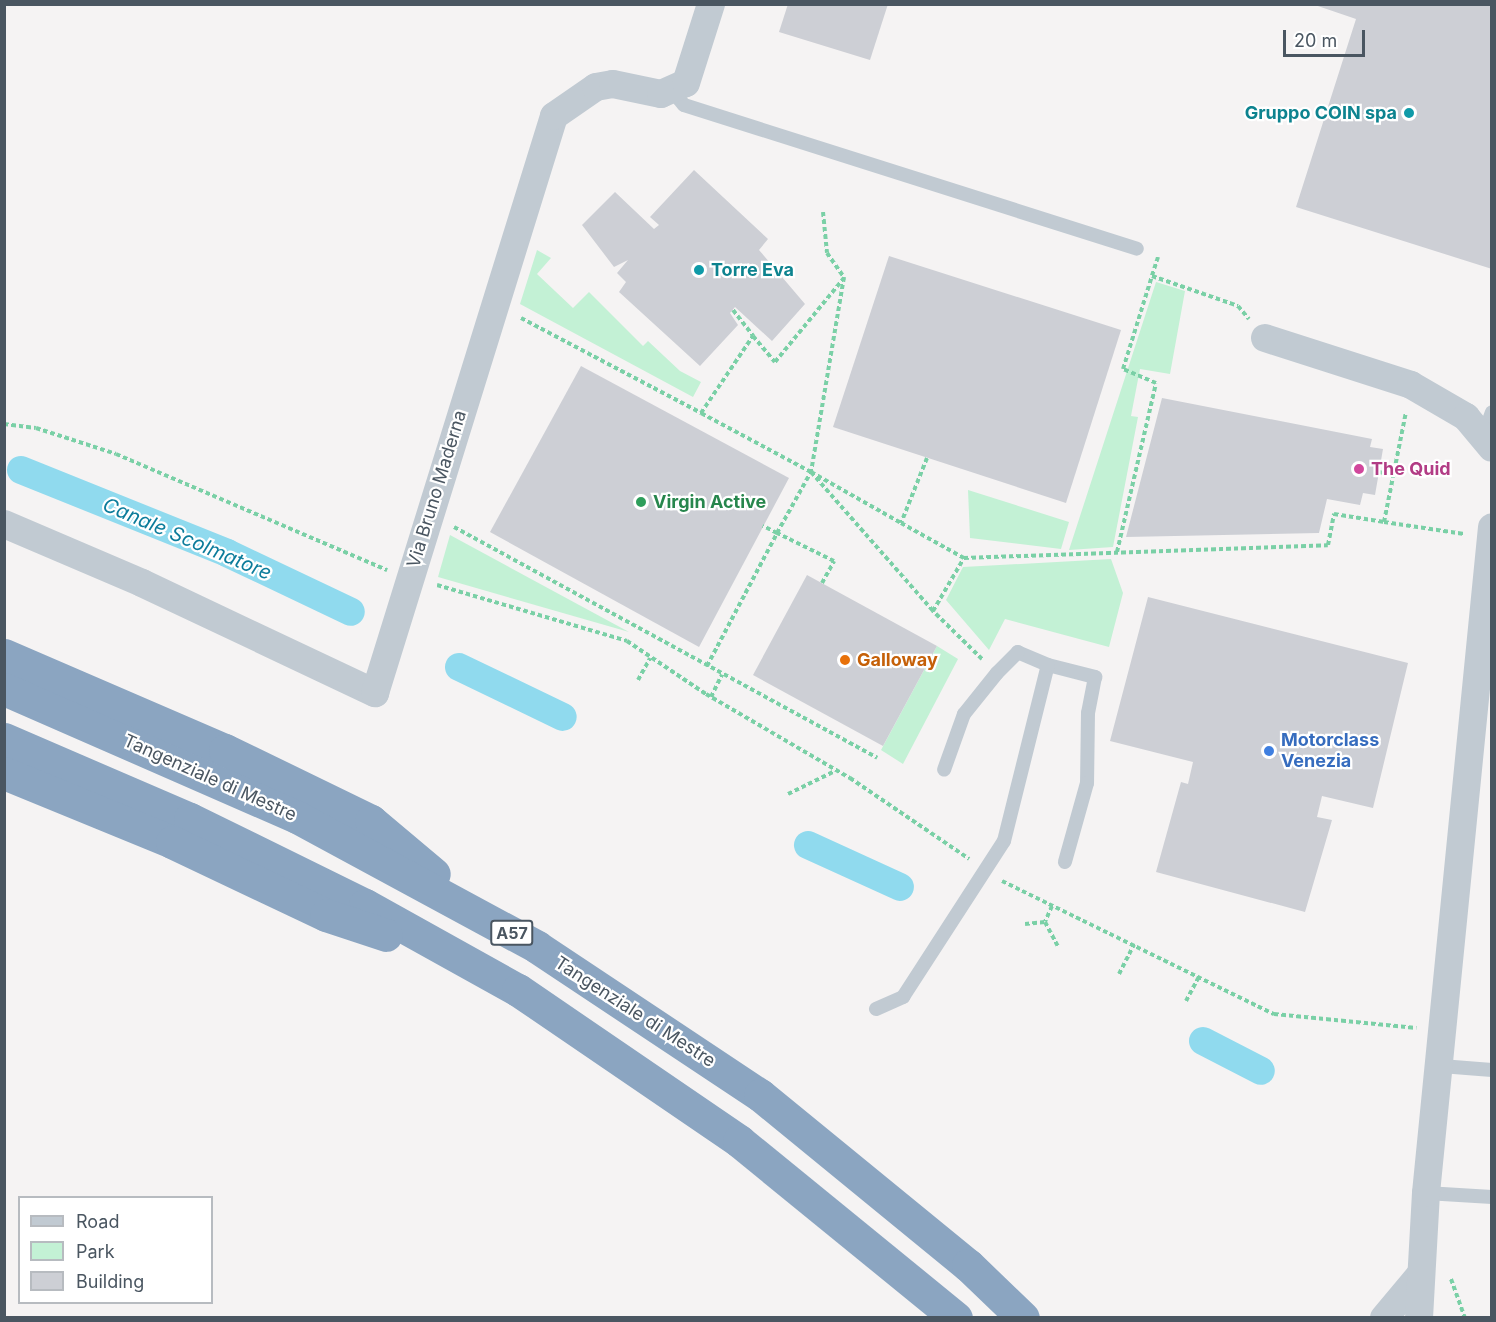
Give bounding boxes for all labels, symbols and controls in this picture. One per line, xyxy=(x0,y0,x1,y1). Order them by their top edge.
scale bar xyxy=(1286,18,1368,56)
text: 20 m xyxy=(1294,30,1337,51)
place label: Gruppo COIN spa xyxy=(1245,102,1397,124)
marker: Gruppo COIN spa xyxy=(1402,106,1416,120)
place label: Torre Eva xyxy=(711,259,794,281)
marker: Torre Eva xyxy=(692,263,706,277)
street label: Via Bruno Maderna xyxy=(403,408,471,570)
place label: The Quid xyxy=(1371,458,1451,480)
marker: The Quid xyxy=(1352,462,1366,476)
place label: Virgin Active xyxy=(653,491,766,513)
water label: Canale Scolmatore xyxy=(99,493,275,585)
marker: Virgin Active xyxy=(634,495,648,509)
place label: Galloway xyxy=(857,649,938,671)
marker: Galloway xyxy=(838,653,852,667)
street label: Tangenziale di Mestre xyxy=(120,730,300,826)
place label: Motorclass Venezia xyxy=(1281,730,1379,772)
marker: Motorclass Venezia xyxy=(1262,744,1276,758)
road number: A57 xyxy=(490,920,534,946)
street label: Tangenziale di Mestre xyxy=(551,952,719,1072)
legend xyxy=(18,1196,213,1304)
text: Road xyxy=(76,1211,119,1232)
text: Park xyxy=(76,1241,115,1262)
text: Building xyxy=(76,1271,144,1292)

